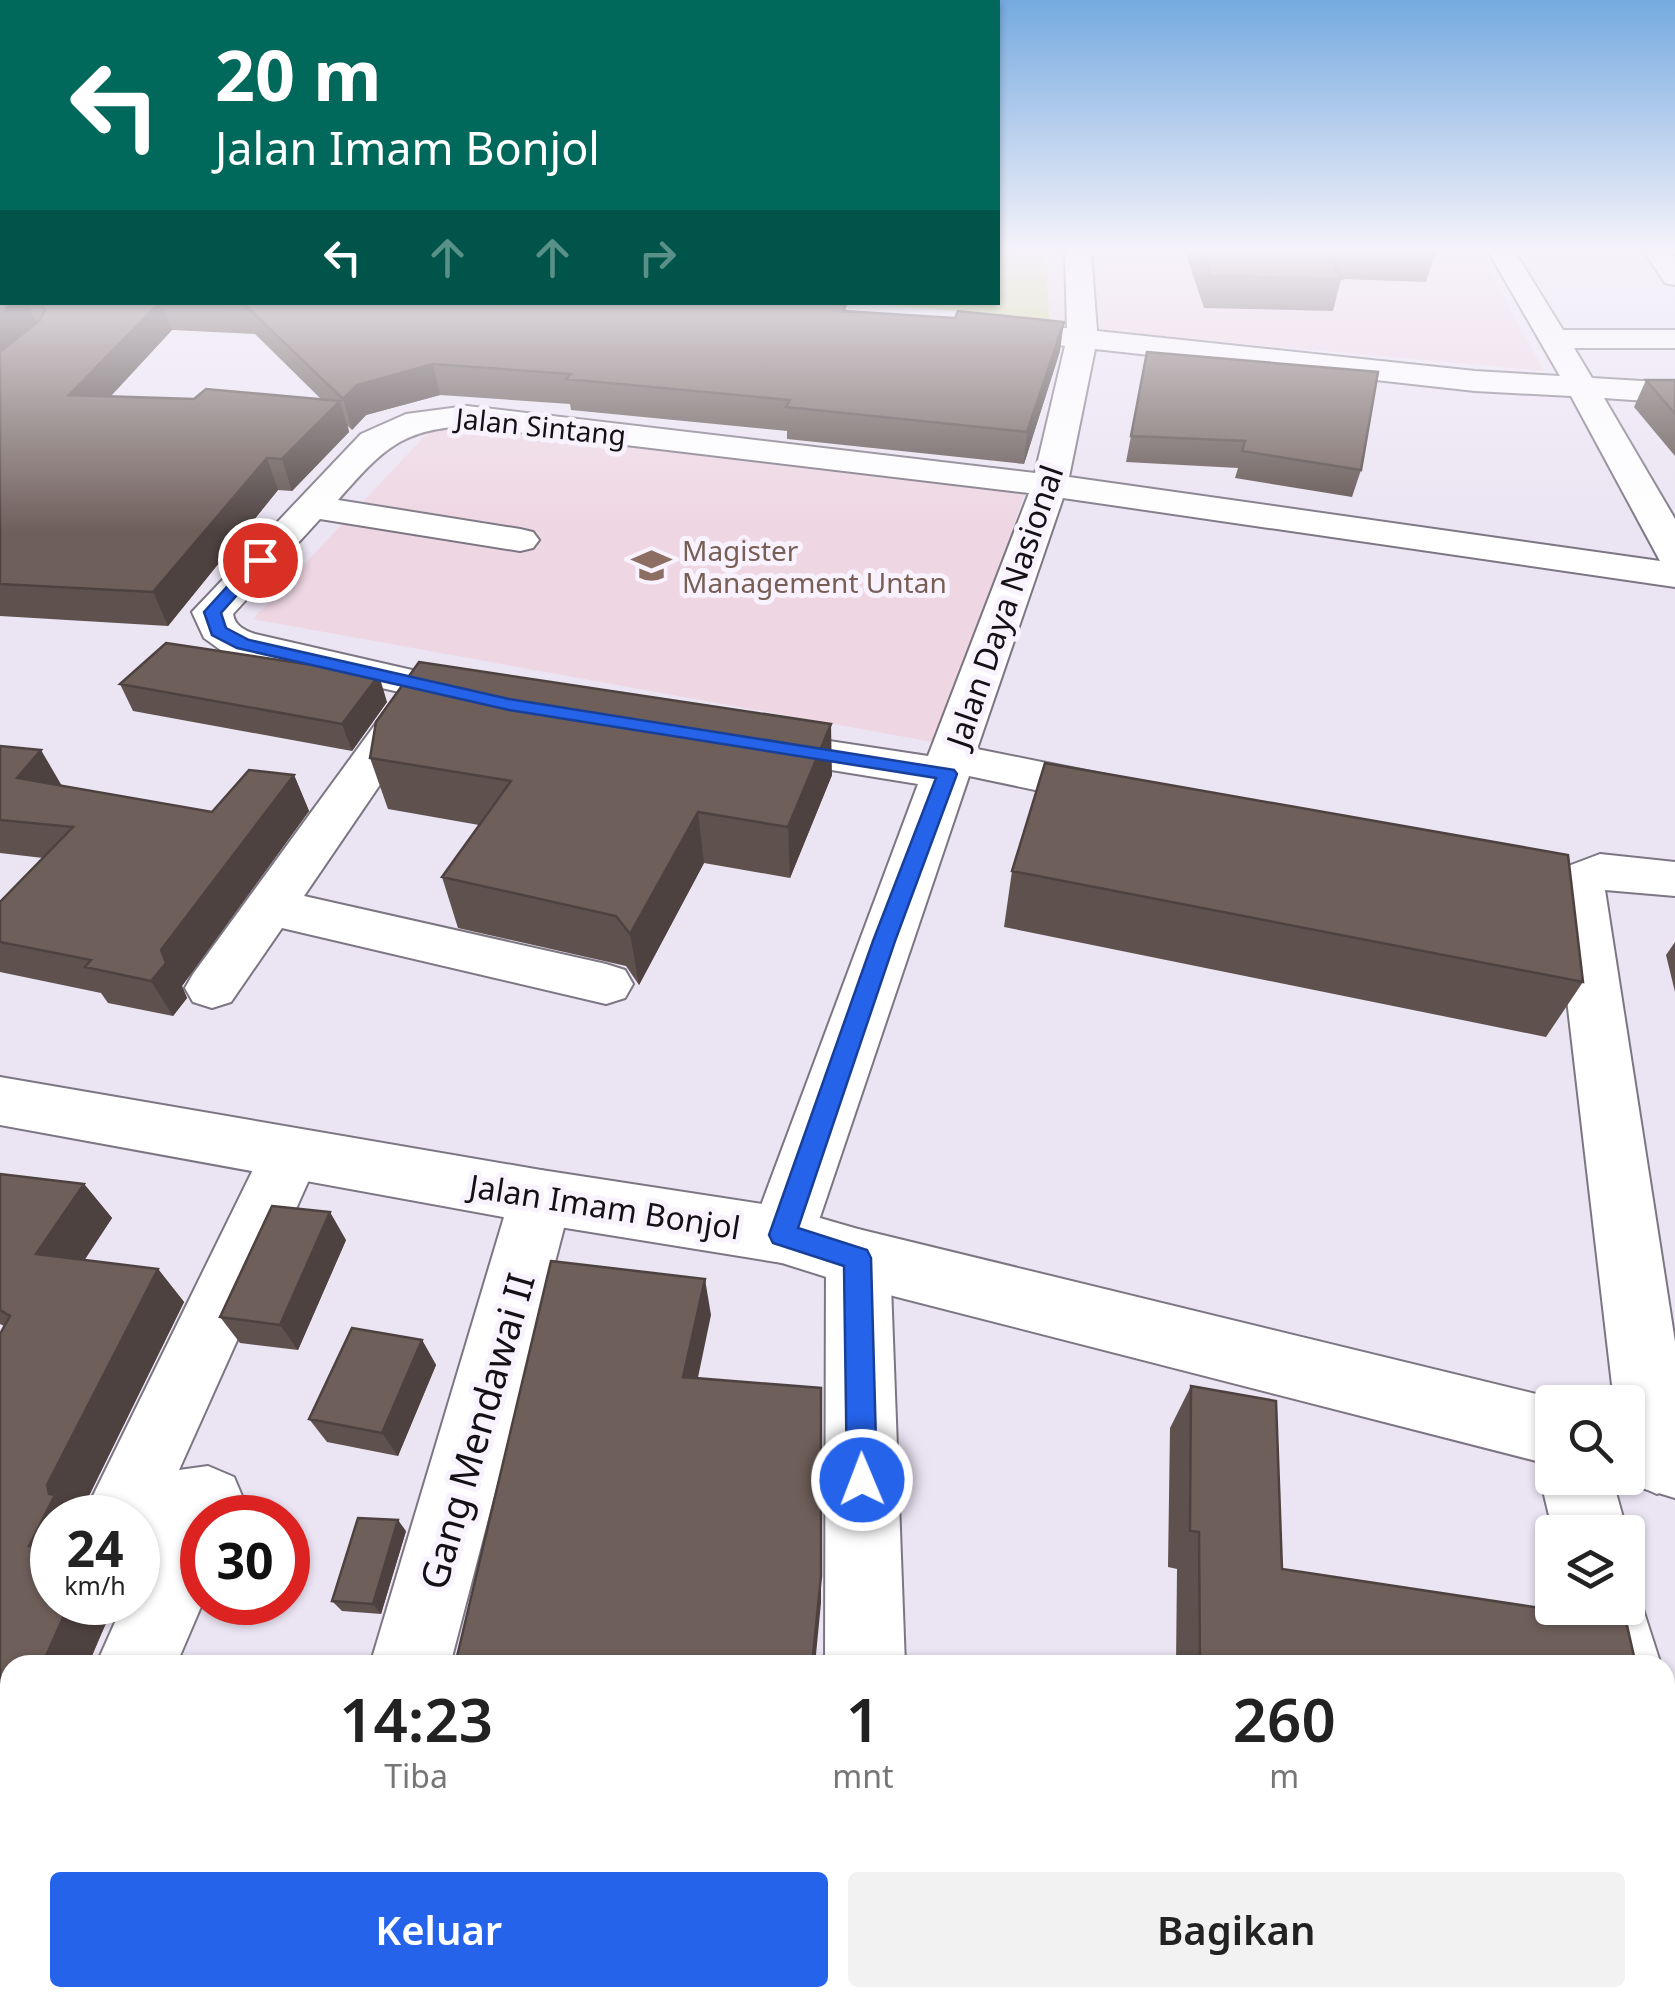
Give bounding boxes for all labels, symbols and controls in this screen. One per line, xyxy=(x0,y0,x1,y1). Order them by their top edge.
text: 20 m xyxy=(215,26,382,122)
icon: left xyxy=(50,40,180,170)
text: Jalan Imam Bonjol xyxy=(215,117,600,178)
icon: left xyxy=(315,230,370,285)
icon: ahead xyxy=(420,230,475,285)
icon: ahead xyxy=(525,230,580,285)
icon: right xyxy=(630,230,685,285)
street label: Jalan Sintang xyxy=(451,398,628,454)
street label: Jalan Daya Nasional xyxy=(934,459,1073,756)
pin xyxy=(218,518,303,603)
place label: Magister Management Untan xyxy=(682,531,947,601)
icon: arrive xyxy=(233,533,288,588)
school or university icon: Magister Management Untan xyxy=(631,545,673,587)
street label: Jalan Imam Bonjol xyxy=(463,1163,744,1249)
street label: Gang Mendawai II xyxy=(406,1267,546,1595)
map controls xyxy=(1535,1385,1645,1625)
button: search xyxy=(1535,1385,1645,1495)
position arrow xyxy=(810,1428,914,1532)
speed limit sign: 30 xyxy=(180,1495,310,1625)
text: 24 xyxy=(66,1514,124,1582)
button: layers xyxy=(1535,1515,1645,1625)
text: km/h xyxy=(64,1568,126,1602)
text: 14:23 xyxy=(339,1678,493,1760)
text: 1 xyxy=(846,1678,880,1760)
text: 260 xyxy=(1233,1678,1336,1760)
text: Tiba xyxy=(384,1754,448,1797)
text: mnt xyxy=(832,1754,894,1797)
text: m xyxy=(1269,1754,1299,1797)
button: Keluar xyxy=(50,1872,828,1987)
button: Bagikan xyxy=(848,1872,1625,1987)

